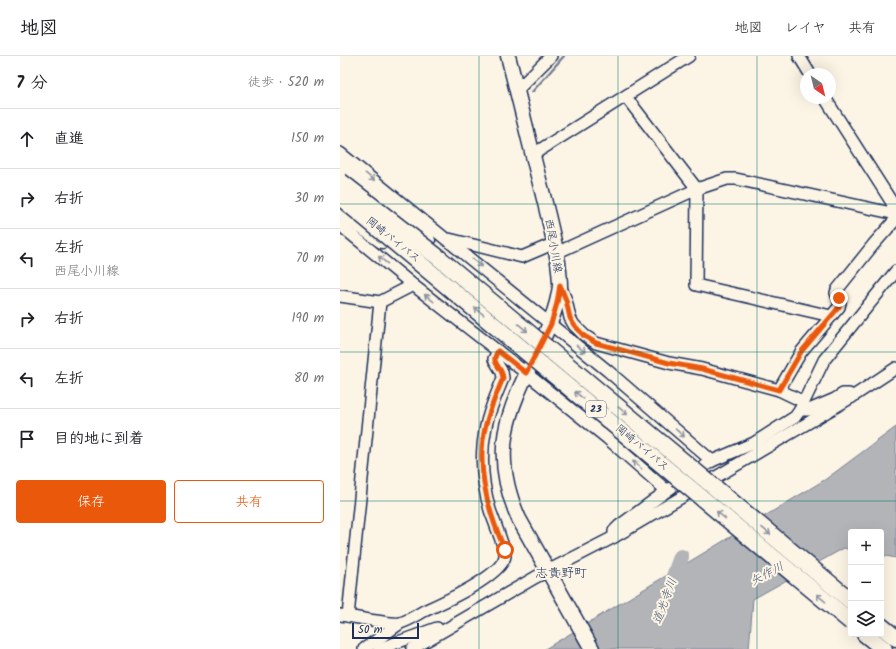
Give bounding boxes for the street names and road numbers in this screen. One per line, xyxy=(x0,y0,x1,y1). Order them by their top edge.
street label: 岡崎バイパス xyxy=(362,212,424,268)
street label: 西尾小川線 xyxy=(539,217,567,275)
road number: 23 xyxy=(586,401,606,417)
street label: 岡崎バイパス xyxy=(611,420,673,476)

